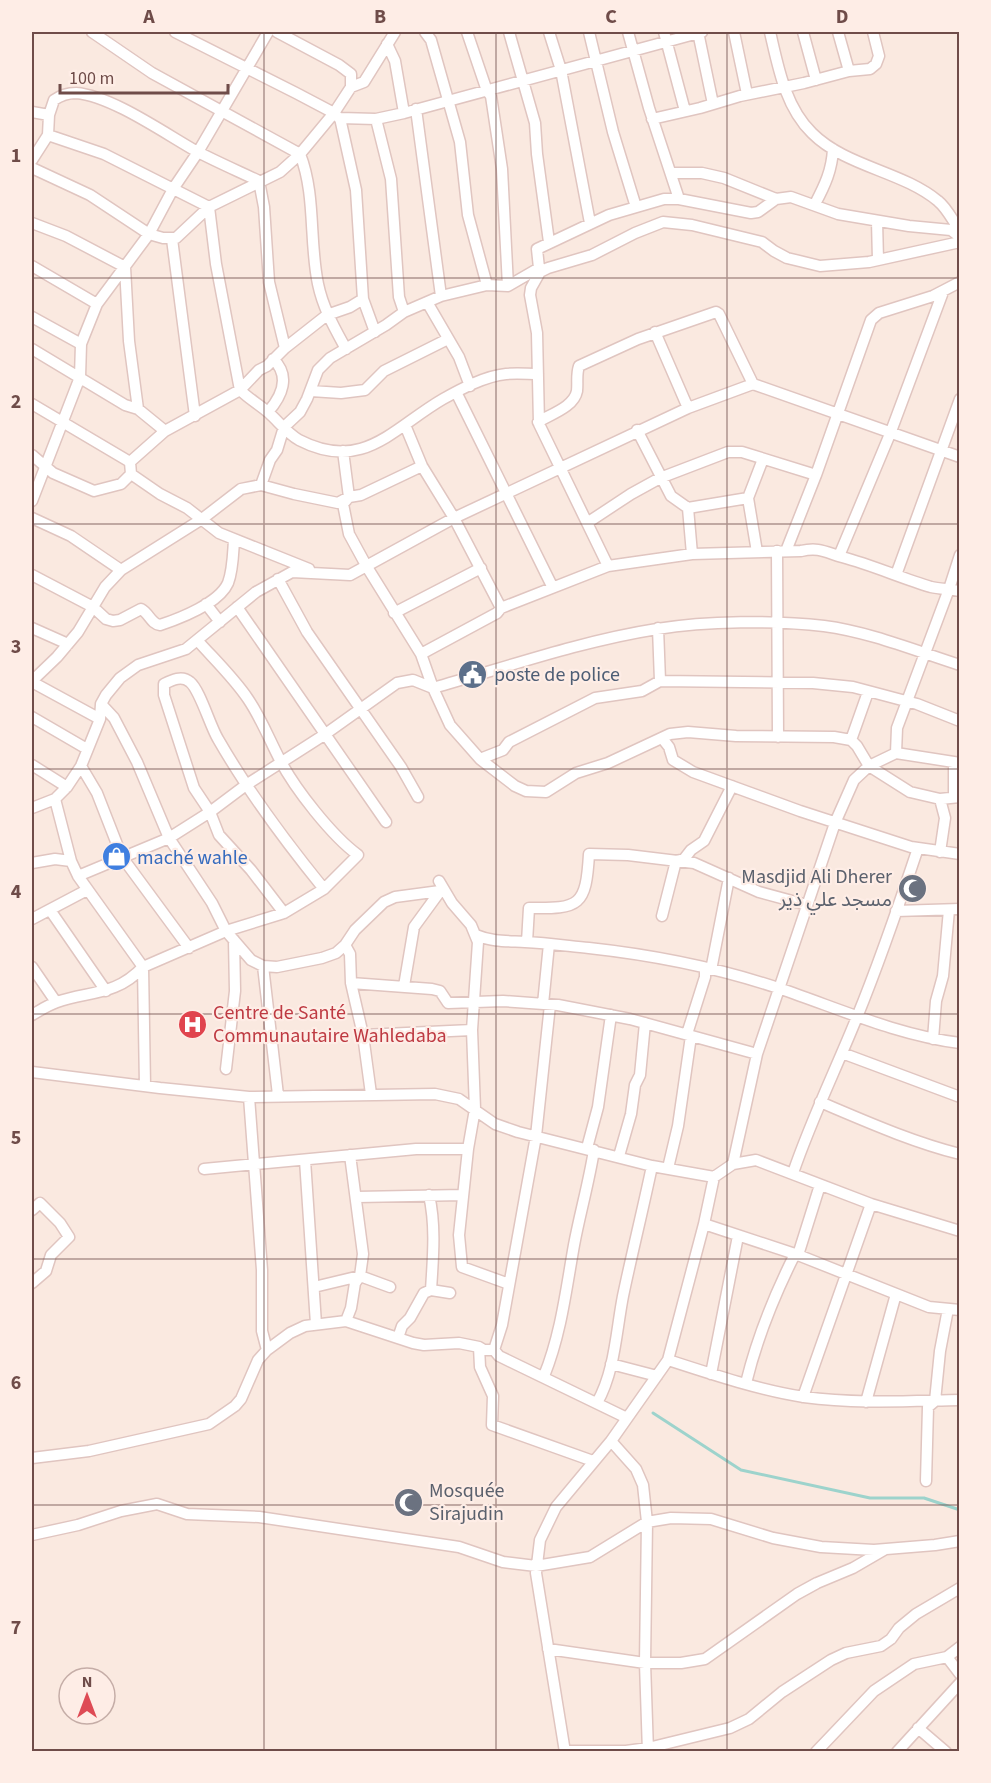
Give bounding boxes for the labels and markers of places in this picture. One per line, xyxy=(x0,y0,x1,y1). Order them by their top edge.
public building icon: poste de police xyxy=(457,658,489,690)
place label: poste de police xyxy=(494,661,620,689)
shop icon: maché wahle xyxy=(100,841,132,873)
place label: maché wahle xyxy=(137,844,248,872)
place label: Masdjid Ali Dherer مسجد علي ذير xyxy=(741,863,892,915)
mosque icon: Masdjid Ali Dherer مسجد علي ذير xyxy=(897,872,929,904)
place label: Centre de Santé Communautaire Wahledaba xyxy=(213,999,447,1050)
hospital icon: Centre de Santé Communautaire Wahledaba xyxy=(176,1008,208,1040)
place label: Mosquée Sirajudin xyxy=(429,1477,505,1528)
mosque icon: Mosquée Sirajudin xyxy=(392,1486,424,1518)

